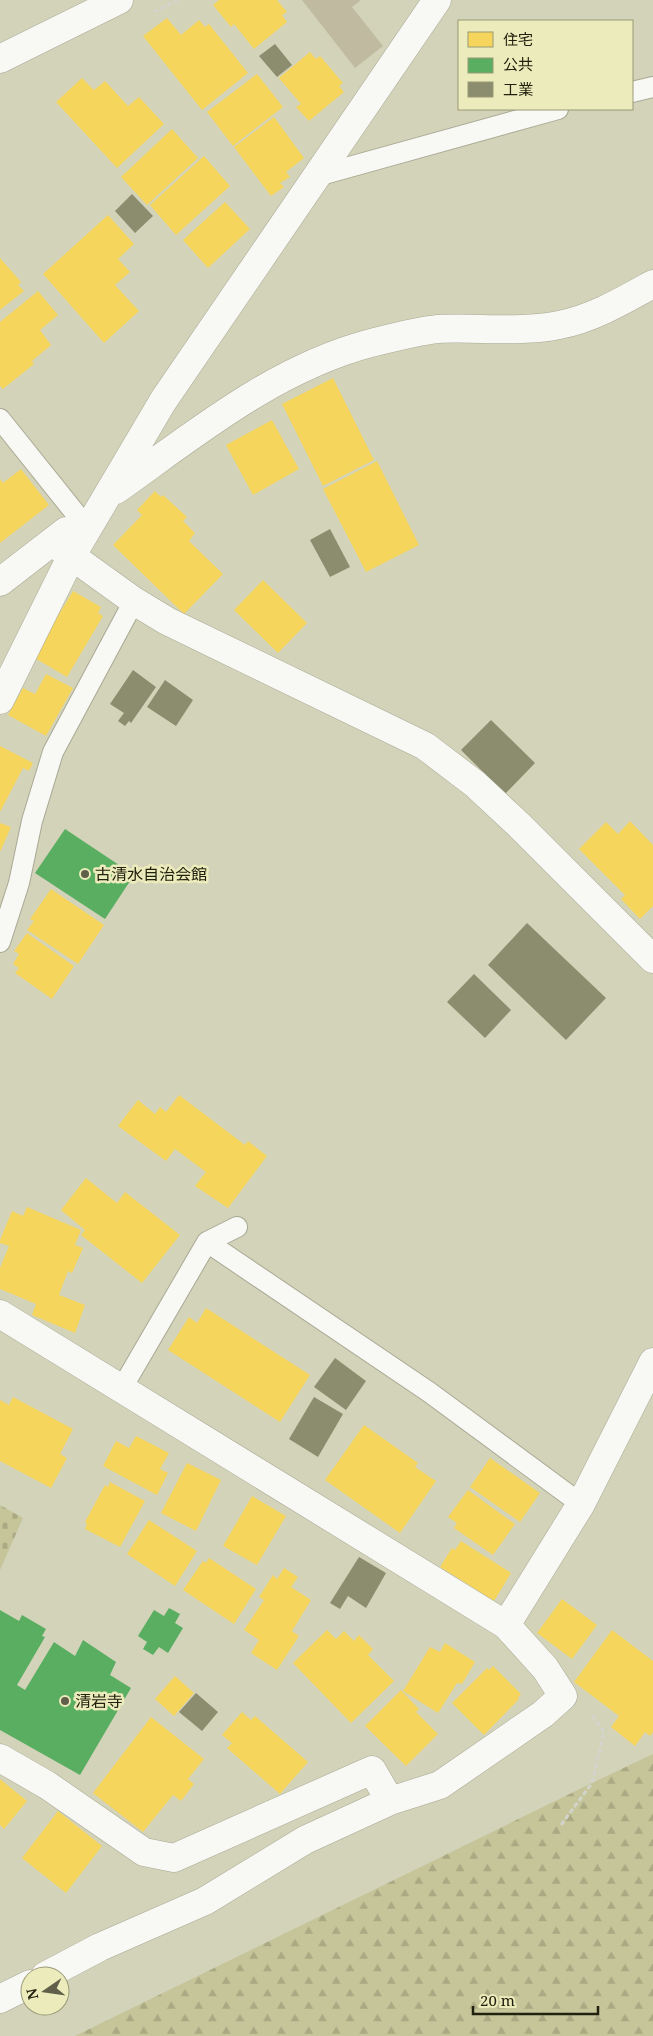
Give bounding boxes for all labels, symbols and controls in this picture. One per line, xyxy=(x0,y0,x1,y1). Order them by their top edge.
legend xyxy=(458,20,633,110)
text: 住宅 xyxy=(503,29,533,49)
text: 公共 xyxy=(503,54,533,74)
text: 工業 xyxy=(503,79,533,99)
place label: 古清水自治会館 xyxy=(95,863,207,885)
marker: 古清水自治会館 xyxy=(79,868,91,880)
place label: 清岩寺 xyxy=(75,1690,123,1712)
marker: 清岩寺 xyxy=(59,1695,71,1707)
north arrow xyxy=(20,1966,70,2016)
scale bar xyxy=(473,1984,598,2016)
text: N xyxy=(21,1987,42,2002)
text: 20 m xyxy=(480,1990,515,2010)

